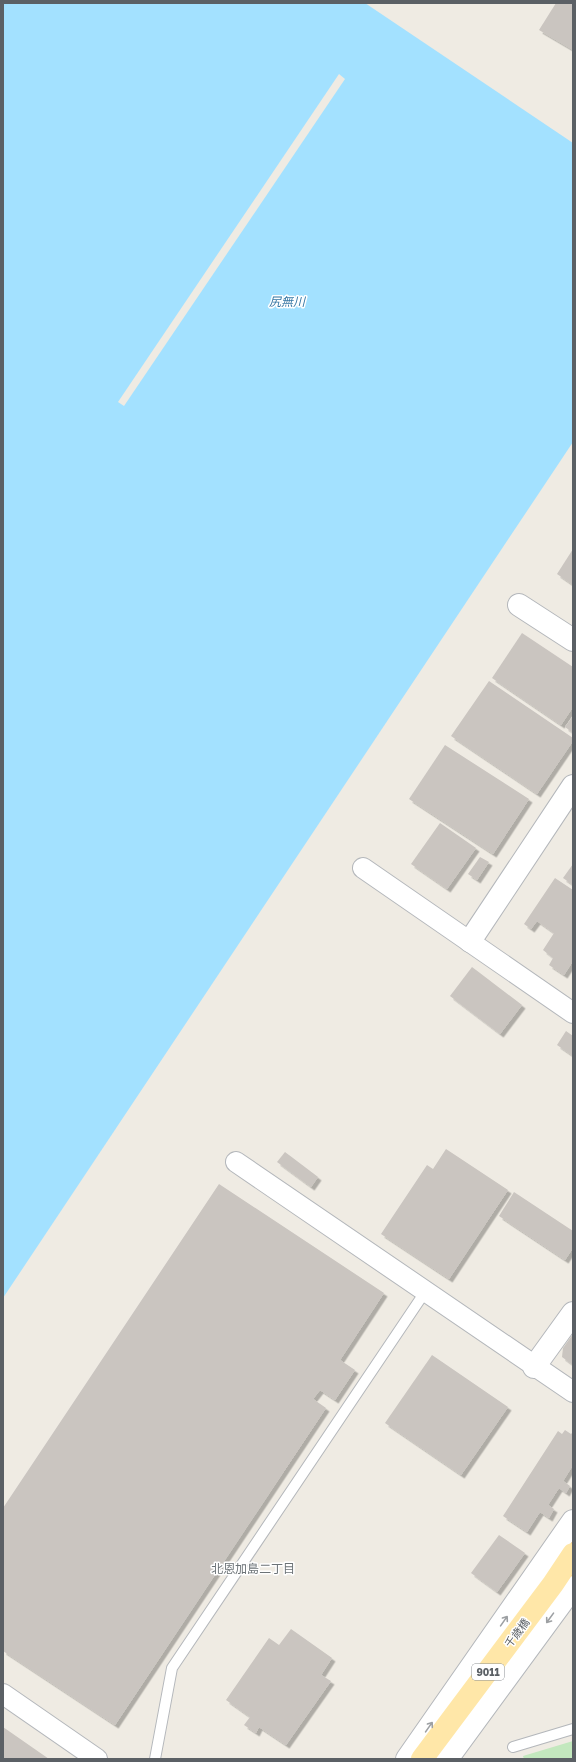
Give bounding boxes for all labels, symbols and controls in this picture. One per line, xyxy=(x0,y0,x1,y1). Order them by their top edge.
water label: 尻無川 xyxy=(269,294,307,309)
district label: 北恩加島二丁目 xyxy=(211,1561,295,1576)
one-way arrow xyxy=(546,1613,554,1624)
one-way arrow xyxy=(500,1615,508,1626)
street label: 千歳橋 xyxy=(501,1616,532,1650)
road number: 9011 xyxy=(472,1664,504,1680)
one-way arrow xyxy=(425,1722,433,1733)

